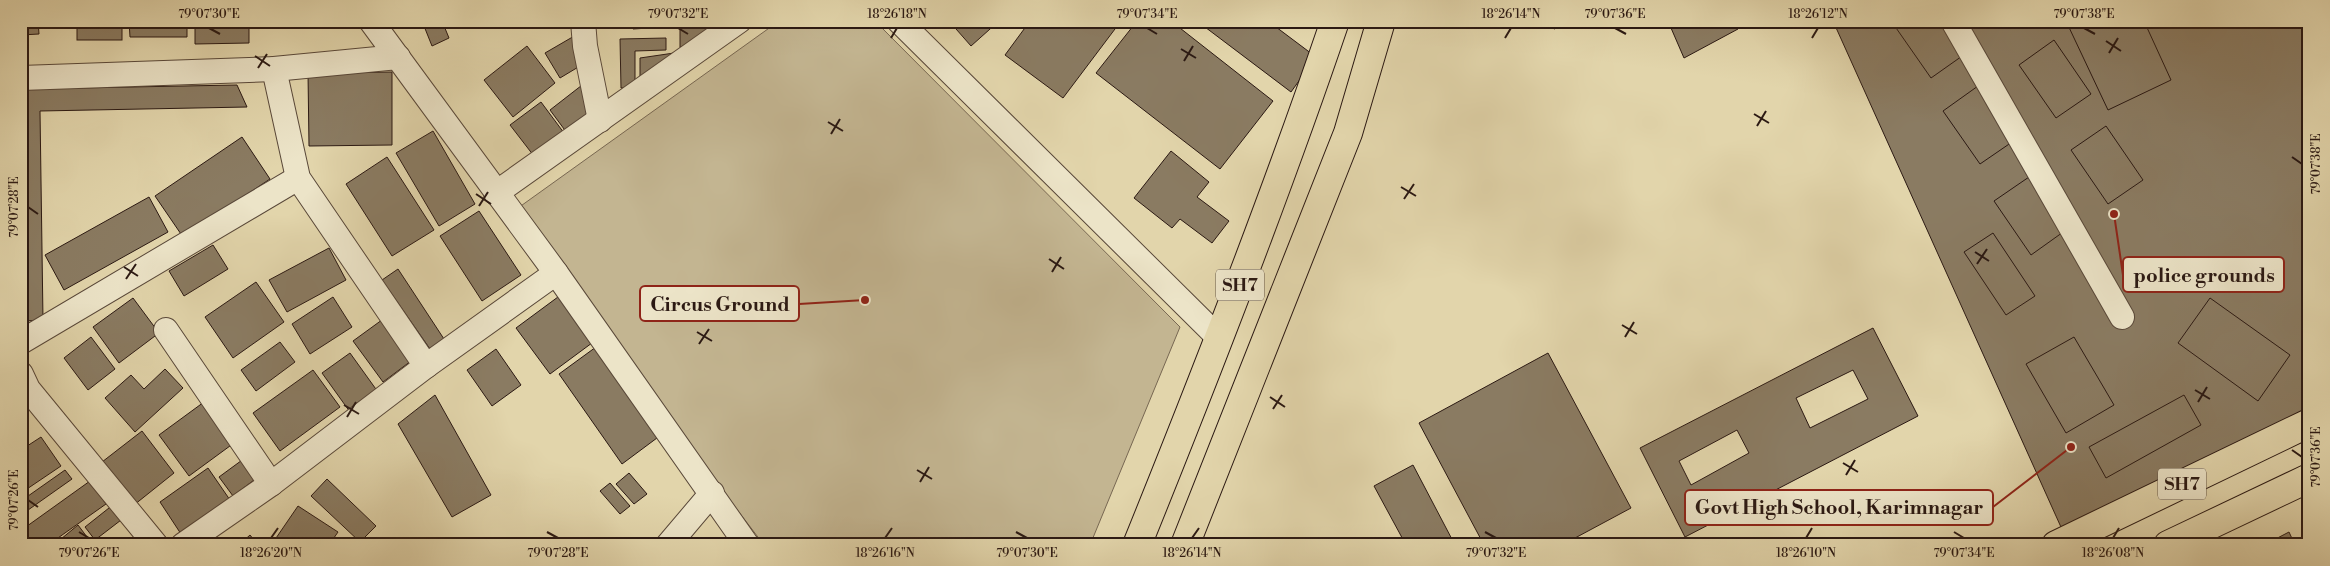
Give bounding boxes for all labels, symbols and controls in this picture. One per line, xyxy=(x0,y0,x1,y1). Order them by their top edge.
text: 79°07'30"E xyxy=(178,7,240,22)
text: 79°07'32"E xyxy=(648,7,708,22)
text: 18°26'18"N xyxy=(867,7,927,22)
text: 79°07'34"E xyxy=(1116,7,1178,22)
text: 18°26'14"N xyxy=(1482,7,1541,22)
text: 79°07'36"E xyxy=(1585,7,1645,22)
text: 18°26'12"N xyxy=(1788,7,1848,22)
text: 79°07'38"E xyxy=(2053,7,2115,22)
text: 79°07'38"E xyxy=(2309,133,2324,195)
text: 79°07'28"E xyxy=(7,176,22,238)
callout: police grounds xyxy=(2123,257,2284,292)
text: police grounds xyxy=(2133,264,2275,289)
road number: SH7 xyxy=(1216,270,1264,300)
callout: Circus Ground xyxy=(640,286,799,321)
text: Circus Ground xyxy=(650,293,790,318)
text: 79°07'36"E xyxy=(2309,427,2324,487)
road number: SH7 xyxy=(2158,468,2206,499)
text: 79°07'26"E xyxy=(7,469,22,531)
callout: Govt High School, Karimnagar xyxy=(1685,490,1993,525)
text: Govt High School, Karimnagar xyxy=(1695,496,1983,521)
text: 79°07'26"E xyxy=(58,546,120,561)
text: 18°26'20"N xyxy=(240,546,302,561)
text: 79°07'28"E xyxy=(527,546,589,561)
text: 18°26'16"N xyxy=(855,546,915,561)
text: 79°07'30"E xyxy=(996,546,1058,561)
text: 18°26'14"N xyxy=(1163,546,1222,561)
text: 79°07'32"E xyxy=(1466,546,1526,561)
text: 18°26'10"N xyxy=(1776,546,1836,561)
text: 79°07'34"E xyxy=(1933,546,1995,561)
text: 18°26'08"N xyxy=(2082,546,2144,561)

